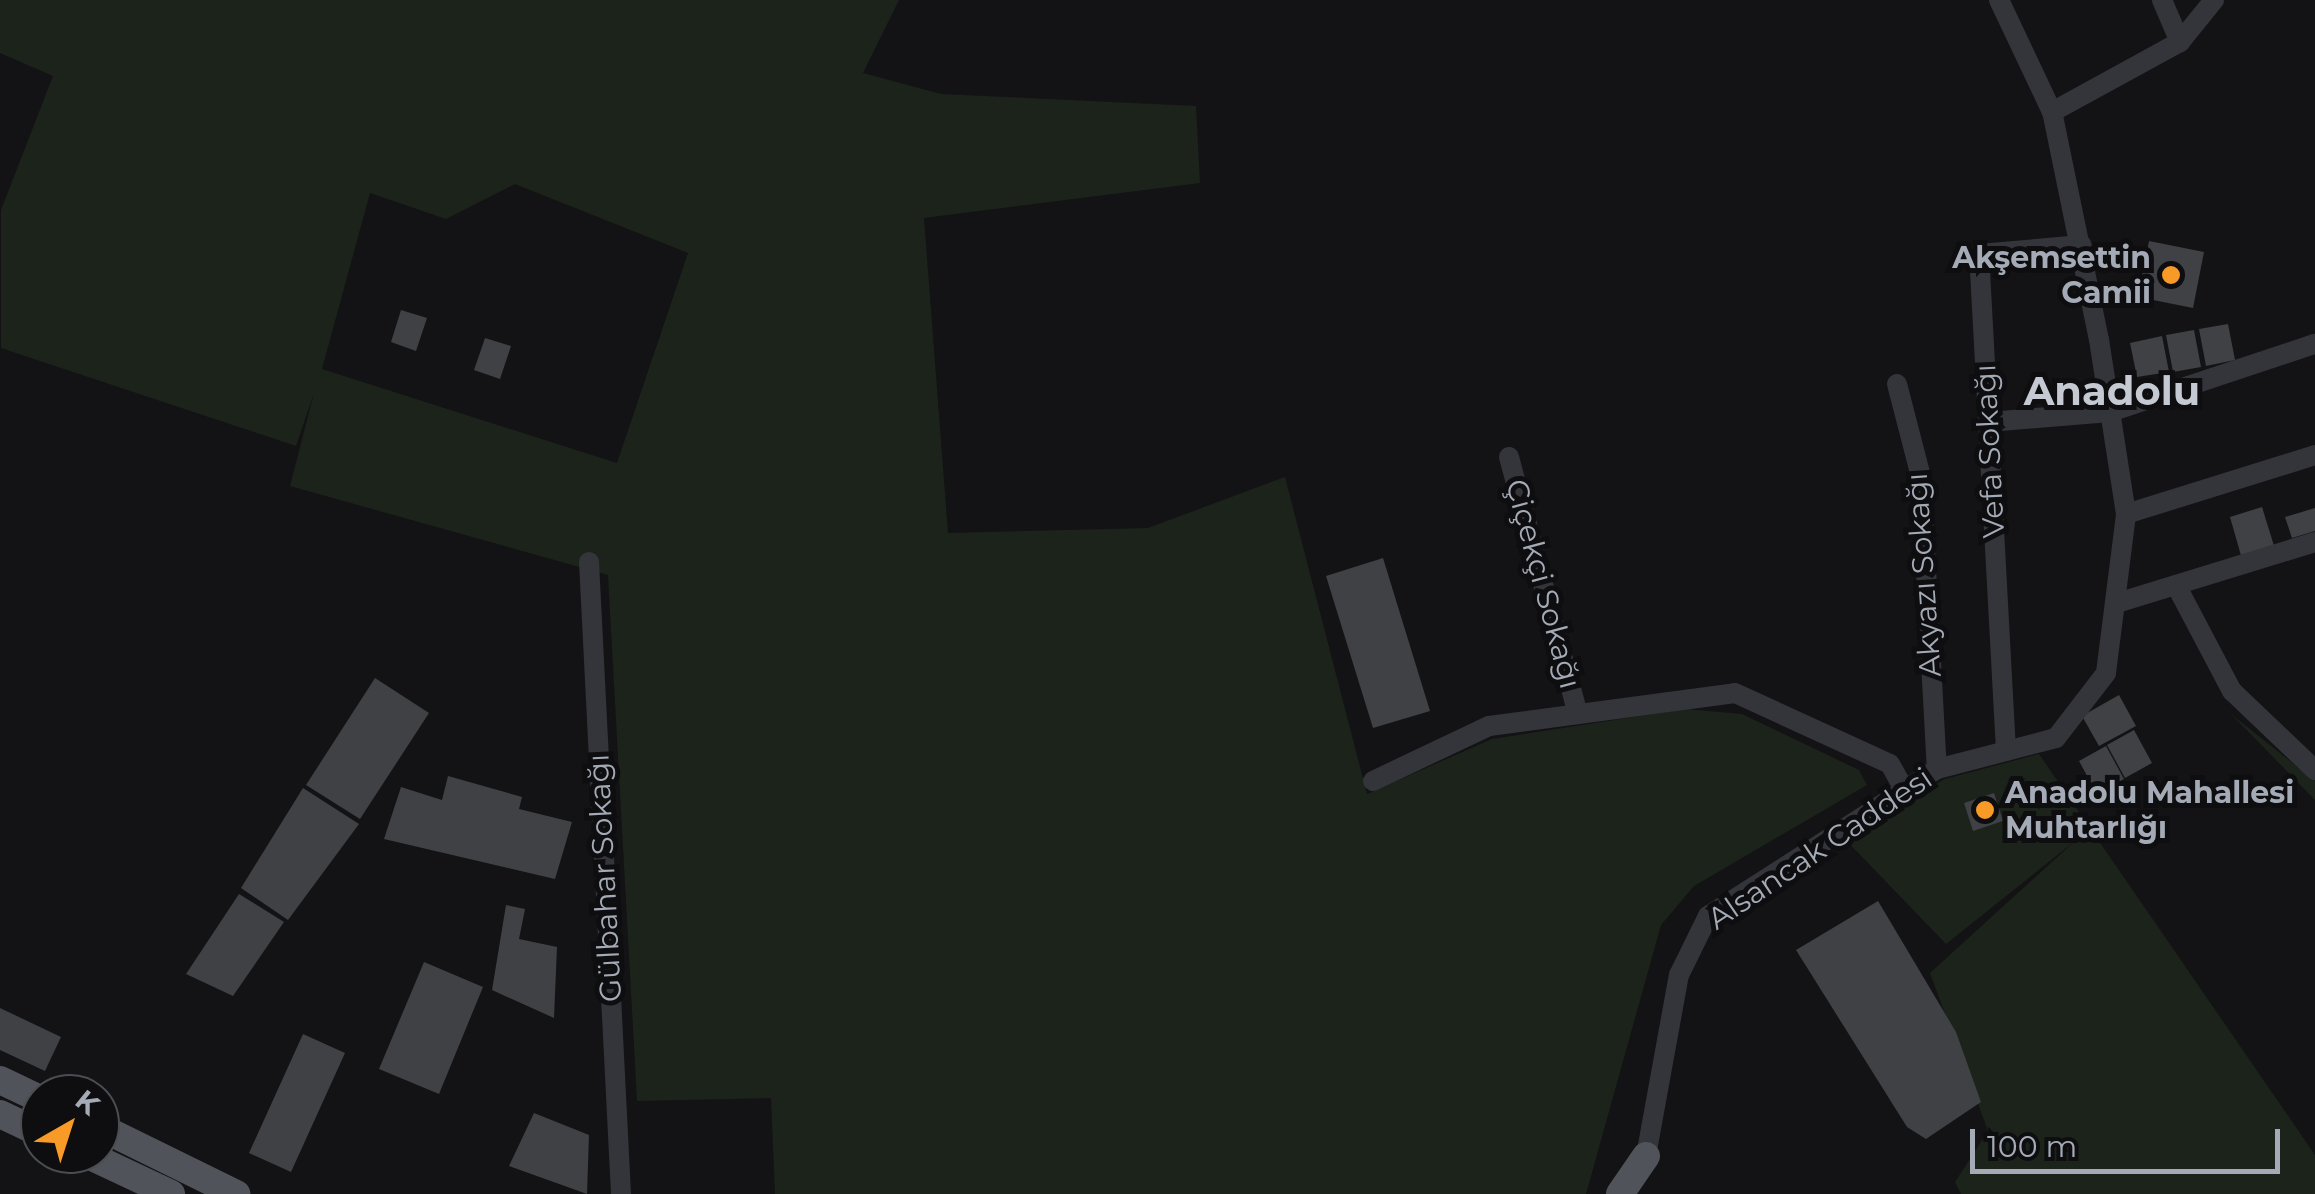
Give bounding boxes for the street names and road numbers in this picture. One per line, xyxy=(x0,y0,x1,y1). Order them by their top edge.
street label: Vefa Sokağı xyxy=(1967,363,2013,539)
street label: Akyazı Sokağı xyxy=(1899,472,1949,678)
street label: Çiçekçi Sokağı xyxy=(1498,475,1588,693)
street label: Gülbahar Sokağı xyxy=(581,753,629,1003)
street label: Alsancak Caddesi xyxy=(1701,761,1939,937)

